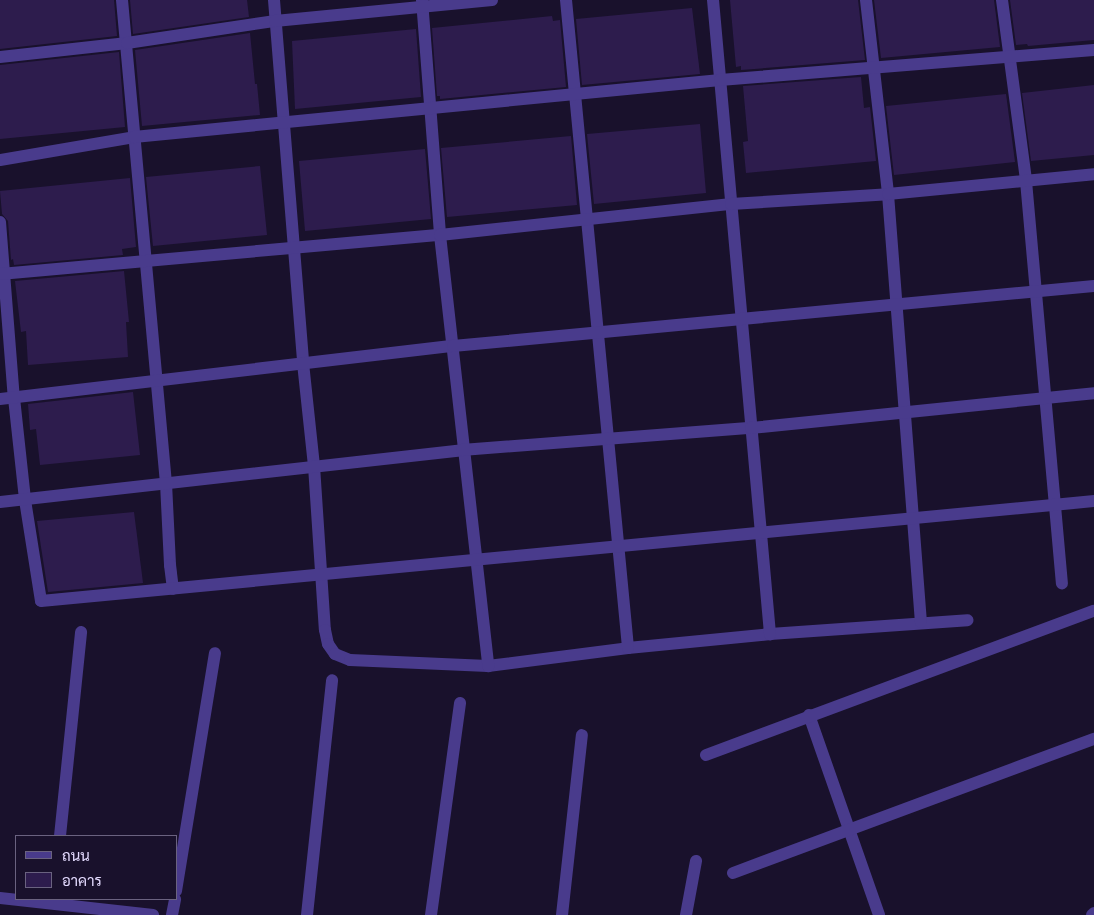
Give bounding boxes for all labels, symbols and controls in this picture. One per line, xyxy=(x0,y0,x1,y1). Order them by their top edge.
legend xyxy=(15,835,178,900)
text: ถนน xyxy=(62,847,90,865)
text: อาคาร xyxy=(62,872,102,890)

